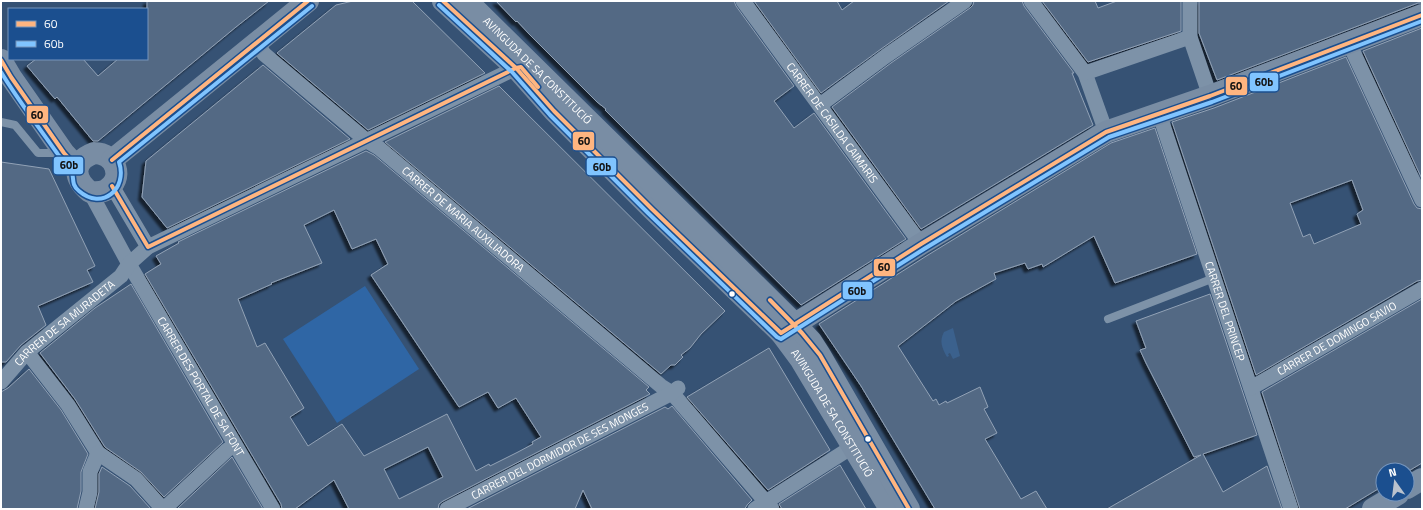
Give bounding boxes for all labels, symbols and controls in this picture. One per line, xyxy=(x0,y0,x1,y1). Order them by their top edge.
legend xyxy=(8,8,148,60)
street label: AVINGUDA DE SA CONSTITUCIÓ xyxy=(480,13,596,128)
text: 60 xyxy=(44,14,58,33)
text: 60b xyxy=(44,34,64,53)
street label: CARRER DE CASILDA CAIMARIS xyxy=(783,59,882,186)
line badge: 60b xyxy=(1249,72,1279,92)
text: 60b xyxy=(1255,74,1273,90)
line badge: 60 xyxy=(1225,76,1248,96)
text: 60 xyxy=(1230,78,1242,94)
line badge: 60 xyxy=(26,105,49,124)
text: 60 xyxy=(31,107,43,123)
line badge: 60 xyxy=(572,131,595,151)
text: 60 xyxy=(578,133,590,149)
line badge: 60b xyxy=(53,156,84,175)
text: 60b xyxy=(60,157,78,173)
line badge: 60b xyxy=(586,157,617,176)
text: 60b xyxy=(593,159,611,175)
street label: CARRER DE MARIA AUXILIADORA xyxy=(398,163,528,276)
line badge: 60 xyxy=(873,258,896,277)
text: 60 xyxy=(878,259,890,275)
street label: CARRER DEL PRINCEP xyxy=(1201,259,1249,364)
street label: CARRER DE SA MURADETA xyxy=(10,276,118,369)
line badge: 60b xyxy=(842,281,873,300)
text: 60b xyxy=(848,283,866,299)
unlabelled marker xyxy=(727,289,737,299)
street label: CARRER DE DOMINGO SAVIO xyxy=(1274,297,1399,379)
street label: CARRER DES PORTAL DE SA FONT xyxy=(154,314,248,460)
street label: AVINGUDA DE SA CONSTITUCIÓ xyxy=(787,346,877,480)
street label: CARRER DEL DORMIDOR DE SES MONGES xyxy=(468,398,651,503)
unlabelled marker xyxy=(863,434,873,444)
north arrow xyxy=(1375,462,1415,502)
text: N xyxy=(1387,464,1398,481)

